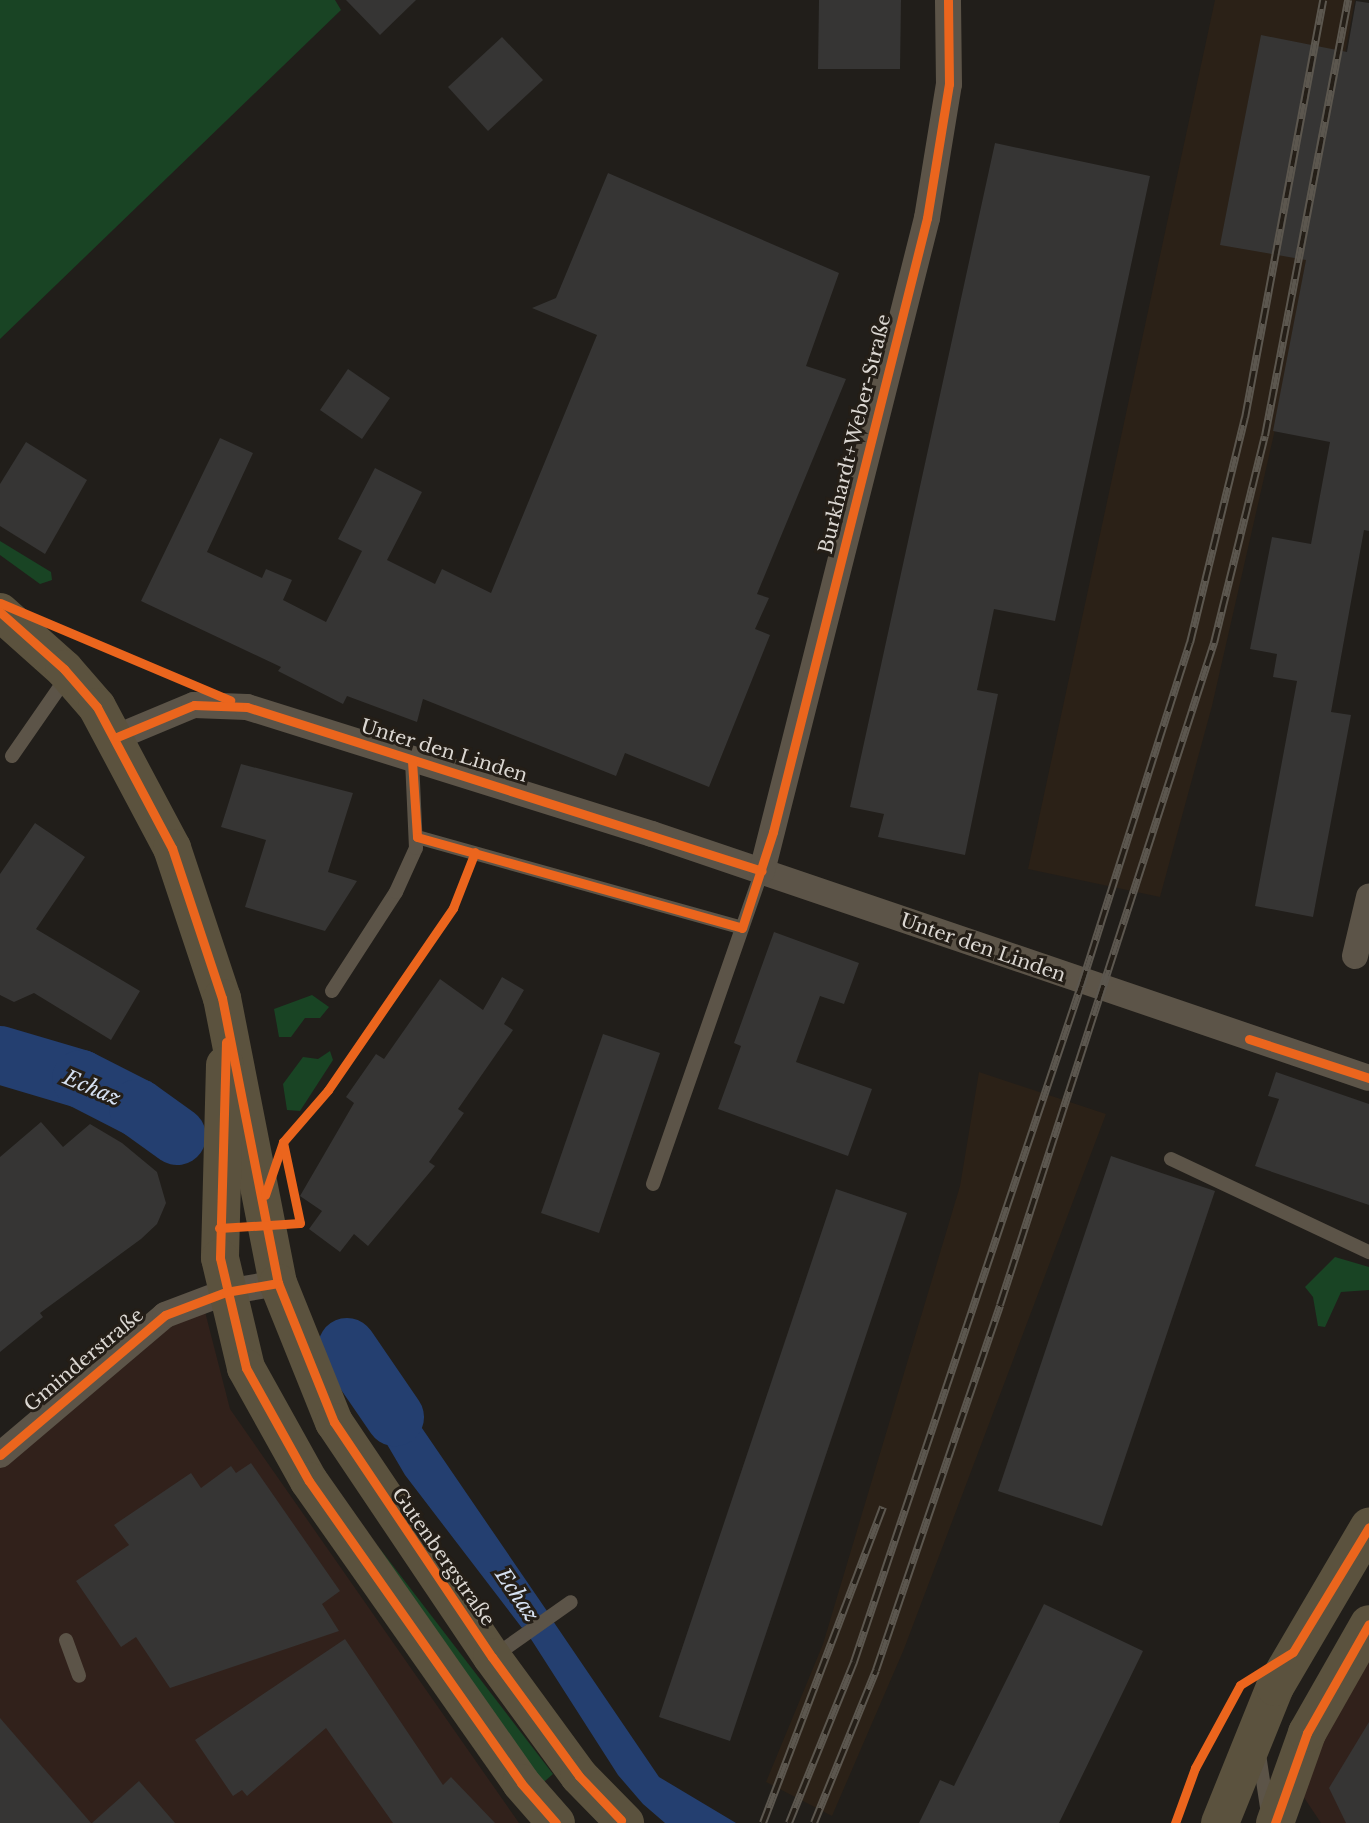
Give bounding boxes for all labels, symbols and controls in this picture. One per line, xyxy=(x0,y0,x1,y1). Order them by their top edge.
street label: Burkhardt+Weber-Straße xyxy=(814,312,896,556)
street label: Unter den Linden xyxy=(358,715,530,787)
street label: Unter den Linden xyxy=(897,909,1069,987)
water label: Echaz xyxy=(60,1065,124,1111)
street label: Gminderstraße xyxy=(20,1304,148,1416)
street label: Gutenbergstraße xyxy=(387,1484,499,1630)
water label: Echaz xyxy=(490,1563,544,1627)

